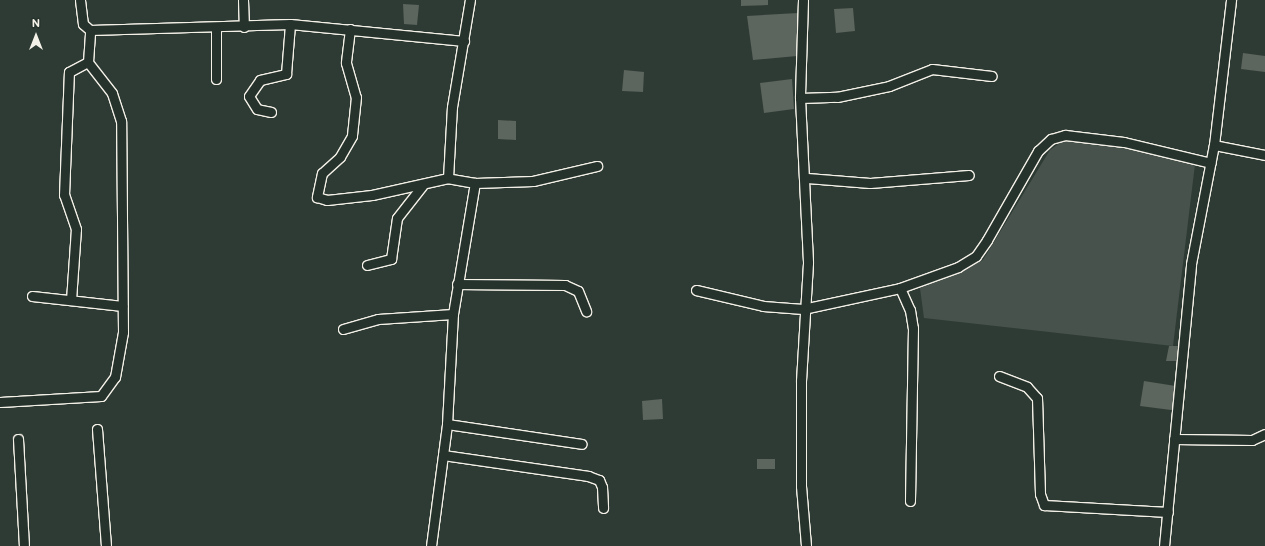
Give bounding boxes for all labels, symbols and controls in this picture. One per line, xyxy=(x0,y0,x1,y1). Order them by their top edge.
north arrow xyxy=(16,16,56,56)
text: N xyxy=(32,17,40,30)

